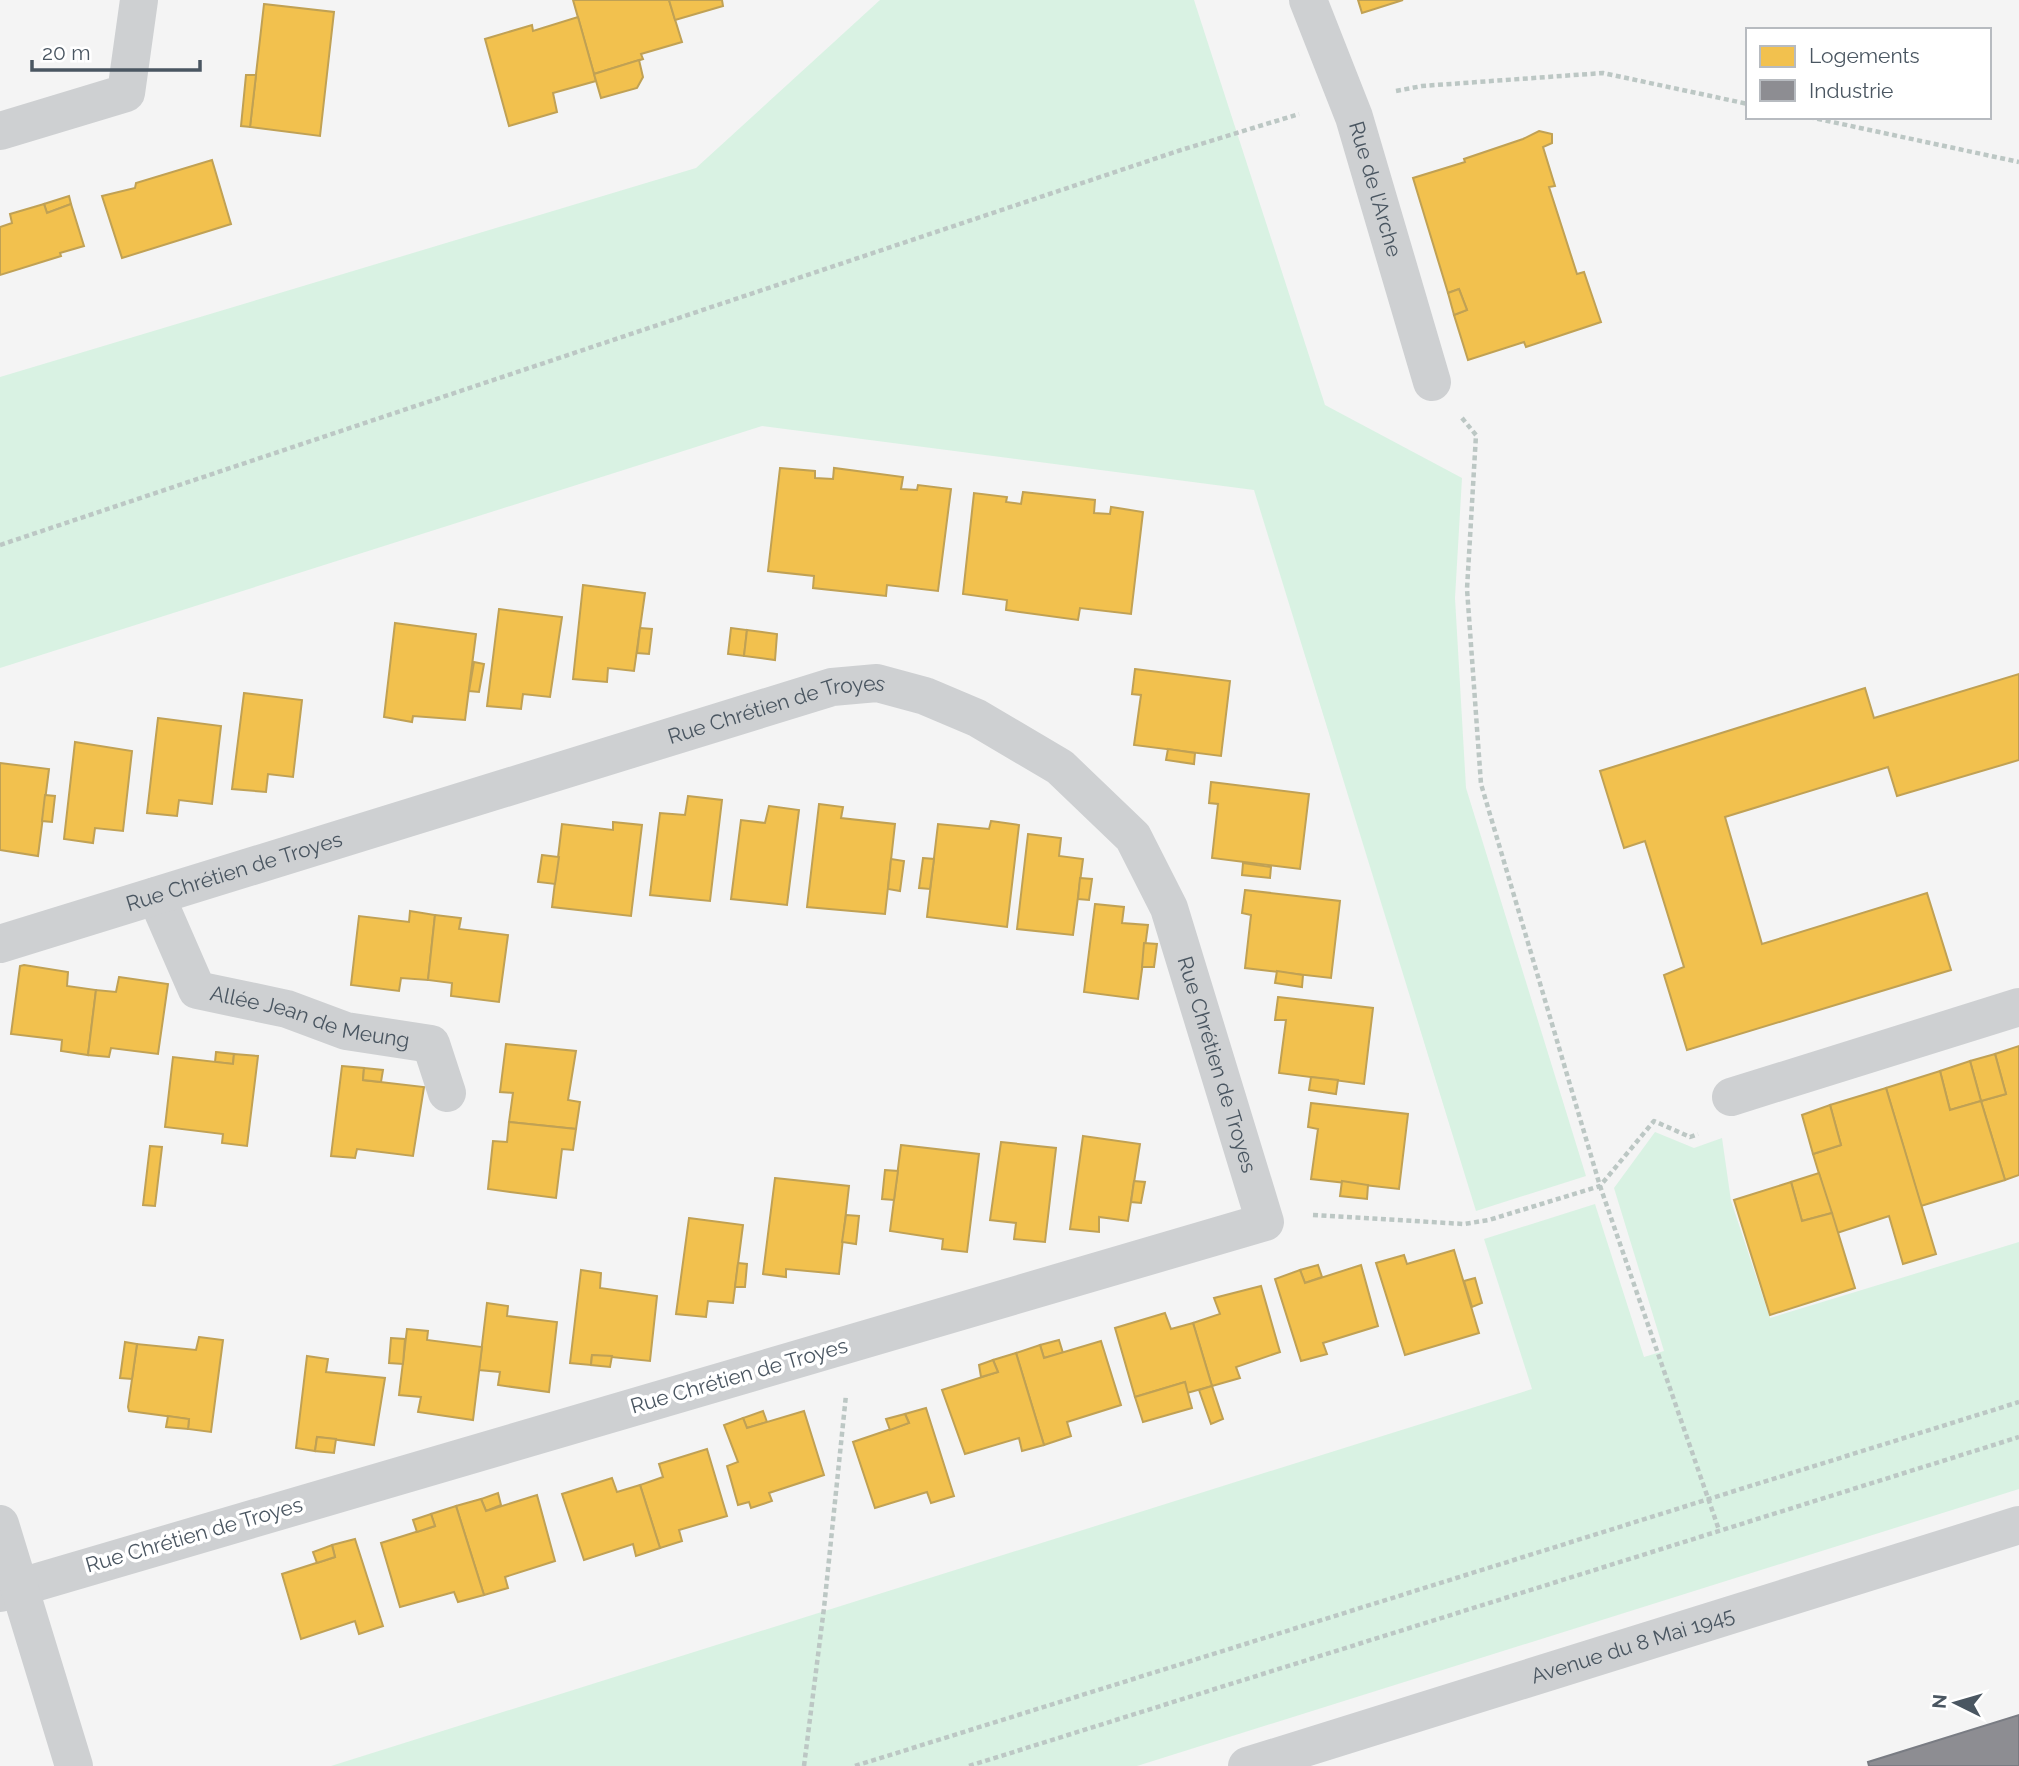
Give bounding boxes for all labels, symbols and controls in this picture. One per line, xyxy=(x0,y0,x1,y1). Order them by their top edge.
scale bar xyxy=(32,28,200,72)
legend xyxy=(1746,28,1991,119)
text: 20 m xyxy=(42,40,90,65)
text: Logements xyxy=(1809,43,1920,68)
text: Industrie xyxy=(1809,78,1893,103)
street label: Rue de l'Arche xyxy=(1344,118,1407,260)
street label: Rue Chrétien de Troyes xyxy=(665,670,889,749)
street label: Rue Chrétien de Troyes xyxy=(123,826,345,916)
street label: Rue Chrétien de Troyes xyxy=(1173,953,1262,1176)
street label: Allée Jean de Meung xyxy=(208,980,411,1053)
street label: Rue Chrétien de Troyes xyxy=(627,1333,850,1419)
street label: Rue Chrétien de Troyes xyxy=(82,1492,305,1578)
street label: Avenue du 8 Mai 1945 xyxy=(1528,1602,1737,1689)
north arrow xyxy=(1921,1668,1991,1738)
text: N xyxy=(1927,1693,1951,1710)

